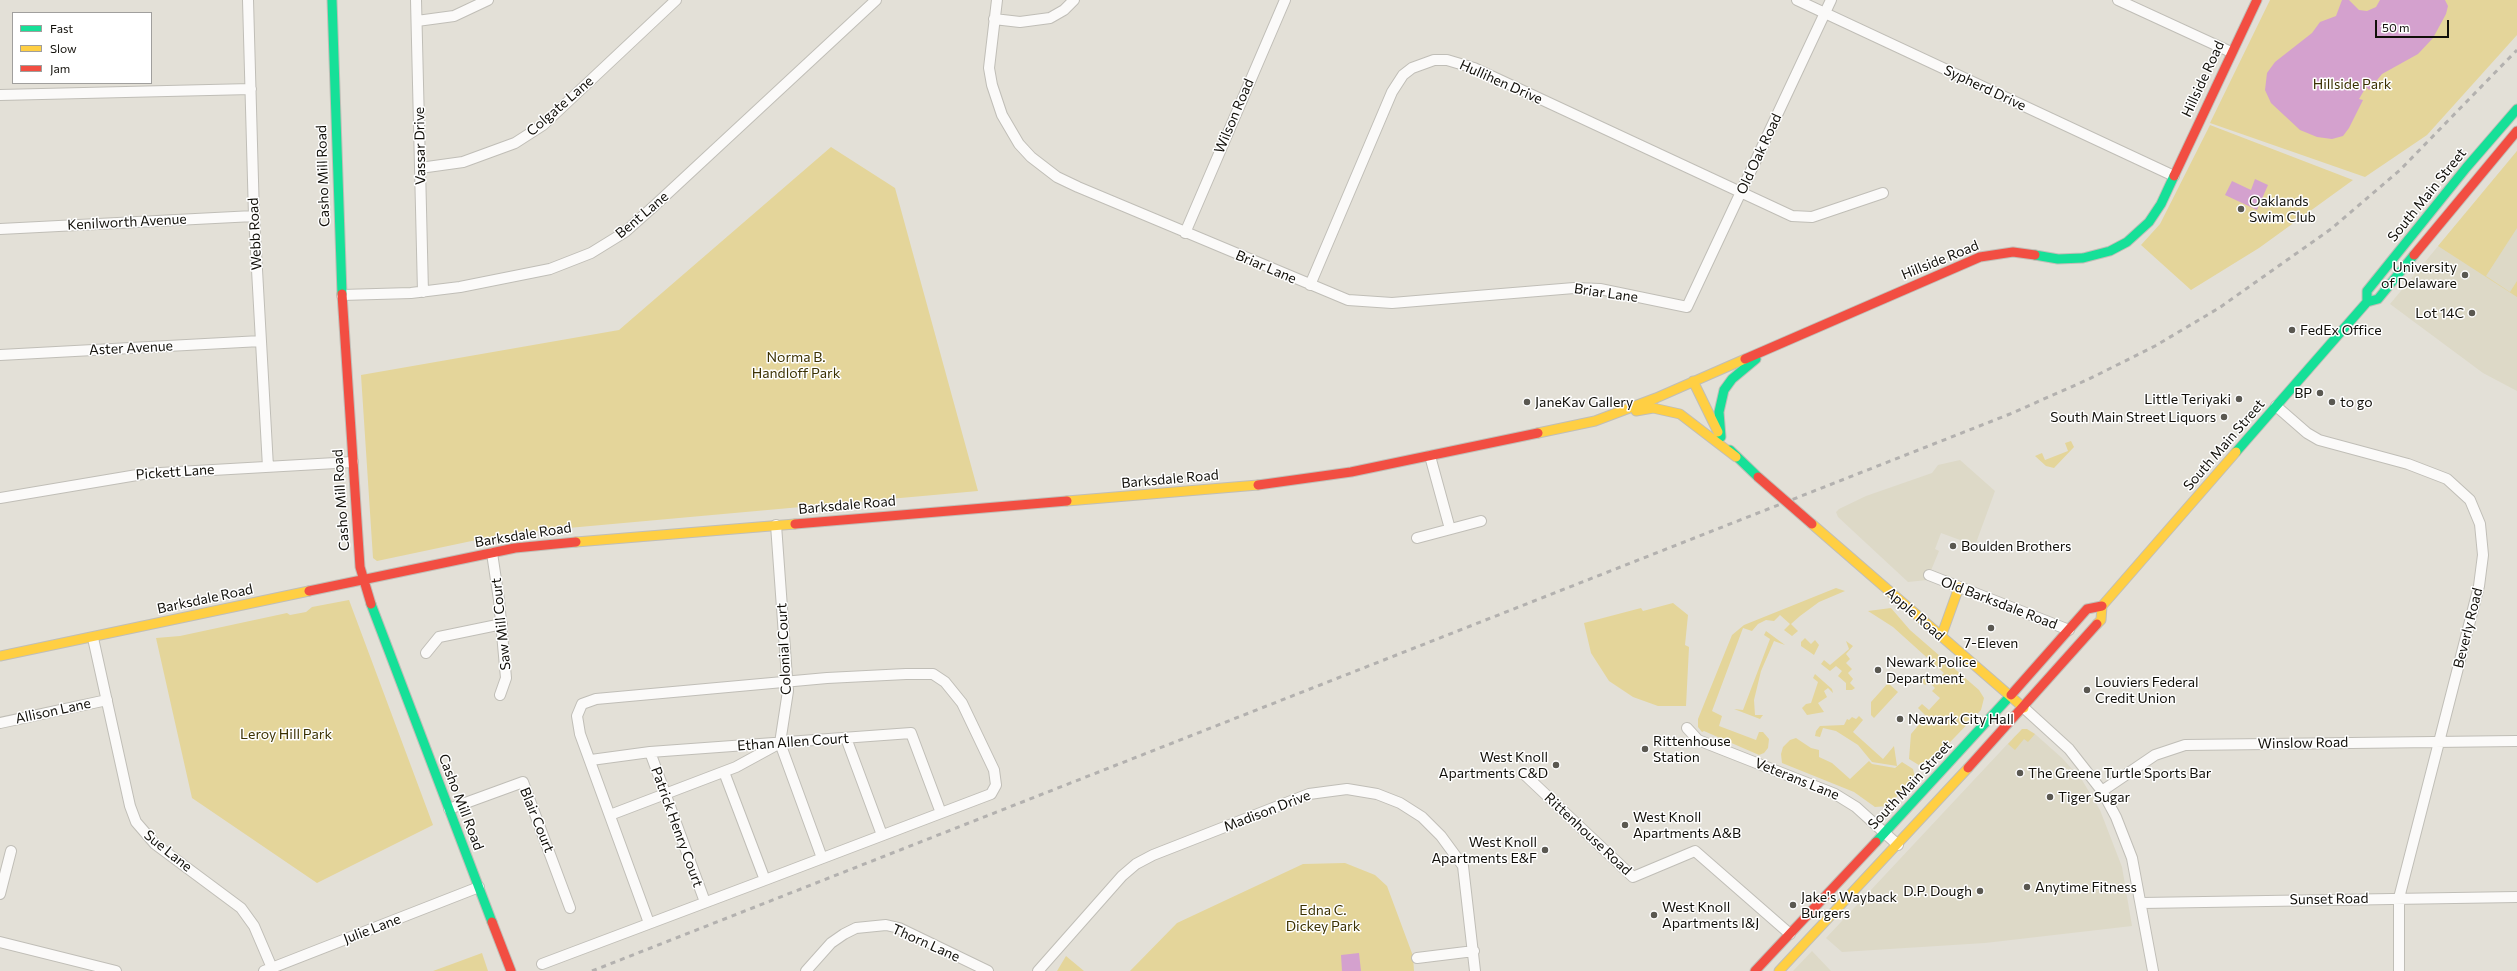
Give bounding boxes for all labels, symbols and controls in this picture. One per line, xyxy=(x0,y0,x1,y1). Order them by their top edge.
legend xyxy=(12,12,152,84)
scale bar xyxy=(2377,12,2451,38)
text: 50 m xyxy=(2382,20,2410,34)
text: Fast xyxy=(50,21,73,35)
street label: Hillside Road xyxy=(2178,38,2228,120)
text: Slow xyxy=(50,41,77,55)
street label: Hullihen Drive xyxy=(1457,56,1545,108)
text: Jam xyxy=(50,61,70,75)
street label: Sypherd Drive xyxy=(1941,62,2029,114)
street label: Colgate Lane xyxy=(523,73,597,139)
street label: Wilson Road xyxy=(1211,76,1257,156)
park label: Hillside Park xyxy=(2313,76,2391,92)
street label: Vassar Drive xyxy=(411,107,429,185)
street label: Old Oak Road xyxy=(1733,111,1785,197)
street label: Casho Mill Road xyxy=(313,125,333,227)
street label: South Main Street xyxy=(2384,145,2470,245)
street label: Bent Lane xyxy=(612,188,672,242)
place label: Oaklands Swim Club xyxy=(2249,193,2316,226)
street label: Webb Road xyxy=(245,197,265,271)
marker: Oaklands Swim Club xyxy=(2236,204,2246,214)
street label: Kenilworth Avenue xyxy=(67,210,187,234)
street label: Hillside Road xyxy=(1899,237,1981,283)
street label: Briar Lane xyxy=(1233,247,1299,287)
place label: University of Delaware xyxy=(2381,259,2457,292)
marker: University of Delaware xyxy=(2460,270,2470,280)
street label: Briar Lane xyxy=(1573,280,1639,306)
place label: Lot 14C xyxy=(2415,305,2464,321)
marker: Lot 14C xyxy=(2467,308,2477,318)
place label: FedEx Office xyxy=(2300,322,2382,338)
marker: FedEx Office xyxy=(2287,325,2297,335)
street label: Aster Avenue xyxy=(89,337,173,359)
park label: Norma B. Handloff Park xyxy=(752,349,840,382)
place label: BP xyxy=(2294,385,2312,401)
marker: BP xyxy=(2315,388,2325,398)
place label: Little Teriyaki xyxy=(2144,391,2231,407)
place label: JaneKav Gallery xyxy=(1535,394,1633,410)
marker: Little Teriyaki xyxy=(2234,394,2244,404)
place label: to go xyxy=(2340,394,2372,410)
street label: South Main Street xyxy=(2180,396,2268,494)
marker: JaneKav Gallery xyxy=(1522,397,1532,407)
marker: to go xyxy=(2327,397,2337,407)
place label: South Main Street Liquors xyxy=(2050,409,2216,425)
marker: South Main Street Liquors xyxy=(2219,412,2229,422)
street label: Casho Mill Road xyxy=(329,449,353,551)
street label: Pickett Lane xyxy=(135,461,215,483)
street label: Barksdale Road xyxy=(1121,466,1219,492)
street label: Barksdale Road xyxy=(798,492,896,518)
street label: Barksdale Road xyxy=(473,519,573,551)
place label: Boulden Brothers xyxy=(1961,538,2071,554)
marker: Boulden Brothers xyxy=(1948,541,1958,551)
street label: Old Barksdale Road xyxy=(1938,573,2060,633)
street label: Saw Mill Court xyxy=(488,577,514,671)
street label: Barksdale Road xyxy=(156,581,254,617)
street label: Apple Road xyxy=(1882,584,1948,644)
street label: Beverly Road xyxy=(2450,586,2486,670)
street label: Colonial Court xyxy=(773,603,795,695)
marker: 7-Eleven xyxy=(1986,623,1996,633)
place label: 7-Eleven xyxy=(1964,635,2018,651)
place label: Newark Police Department xyxy=(1886,654,1976,686)
marker: Newark Police Department xyxy=(1873,665,1883,675)
place label: Louviers Federal Credit Union xyxy=(2095,674,2199,706)
marker: Louviers Federal Credit Union xyxy=(2082,685,2092,695)
street label: Allison Lane xyxy=(14,695,92,727)
place label: Newark City Hall xyxy=(1908,711,2014,727)
marker: Newark City Hall xyxy=(1895,714,1905,724)
park label: Leroy Hill Park xyxy=(240,726,332,742)
street label: Ethan Allen Court xyxy=(737,730,849,754)
place label: Rittenhouse Station xyxy=(1653,733,1731,766)
street label: Winslow Road xyxy=(2258,734,2348,752)
street label: South Main Street xyxy=(1865,737,1955,833)
marker: Rittenhouse Station xyxy=(1640,744,1650,754)
place label: West Knoll Apartments C&D xyxy=(1439,749,1548,782)
street label: Casho Mill Road xyxy=(435,751,487,853)
street label: Veterans Lane xyxy=(1752,754,1842,804)
marker: West Knoll Apartments C&D xyxy=(1551,760,1561,770)
street label: Patrick Henry Court xyxy=(647,765,707,889)
place label: The Greene Turtle Sports Bar xyxy=(2028,765,2211,781)
marker: The Greene Turtle Sports Bar xyxy=(2015,768,2025,778)
street label: Blair Court xyxy=(516,785,558,855)
street label: Madison Drive xyxy=(1221,787,1313,835)
street label: Rittenhouse Road xyxy=(1541,789,1635,879)
place label: Tiger Sugar xyxy=(2058,789,2130,805)
marker: Tiger Sugar xyxy=(2045,792,2055,802)
place label: West Knoll Apartments A&B xyxy=(1633,809,1741,842)
marker: West Knoll Apartments A&B xyxy=(1620,820,1630,830)
street label: Sue Lane xyxy=(141,827,195,875)
place label: West Knoll Apartments E&F xyxy=(1431,834,1537,866)
marker: West Knoll Apartments E&F xyxy=(1540,845,1550,855)
place label: Anytime Fitness xyxy=(2035,879,2137,895)
marker: Anytime Fitness xyxy=(2022,882,2032,892)
place label: D.P. Dough xyxy=(1903,883,1972,899)
marker: D.P. Dough xyxy=(1975,886,1985,896)
place label: Jake's Wayback Burgers xyxy=(1801,889,1897,922)
street label: Sunset Road xyxy=(2289,890,2369,908)
place label: West Knoll Apartments I&J xyxy=(1662,899,1759,932)
marker: Jake's Wayback Burgers xyxy=(1788,900,1798,910)
park label: Edna C. Dickey Park xyxy=(1286,902,1360,934)
street label: Julie Lane xyxy=(341,910,403,948)
marker: West Knoll Apartments I&J xyxy=(1649,910,1659,920)
street label: Thorn Lane xyxy=(890,921,962,965)

